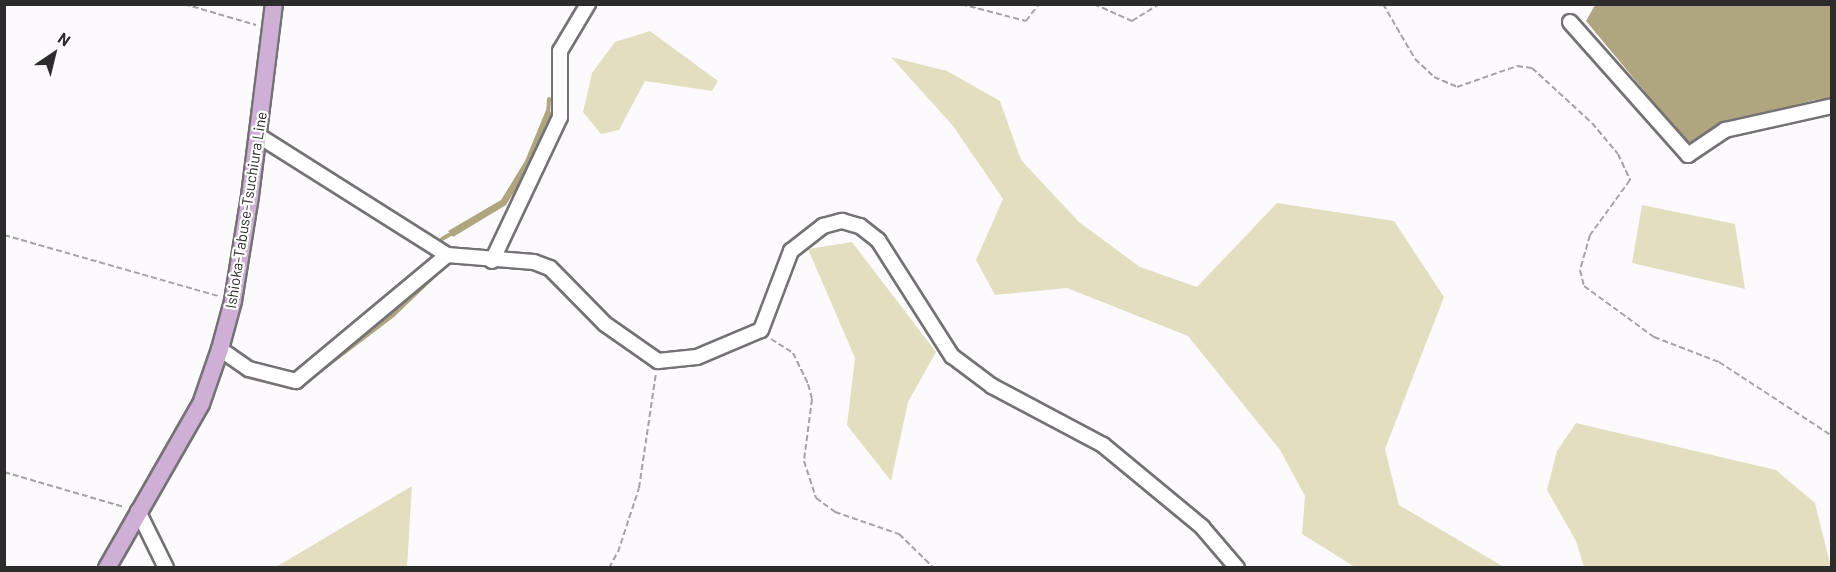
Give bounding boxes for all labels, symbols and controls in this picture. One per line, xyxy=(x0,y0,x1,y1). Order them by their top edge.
north arrow xyxy=(24,24,84,84)
text: N xyxy=(55,28,74,50)
street label: Ishioka-Tabuse-Tsuchiura Line xyxy=(222,110,270,310)

